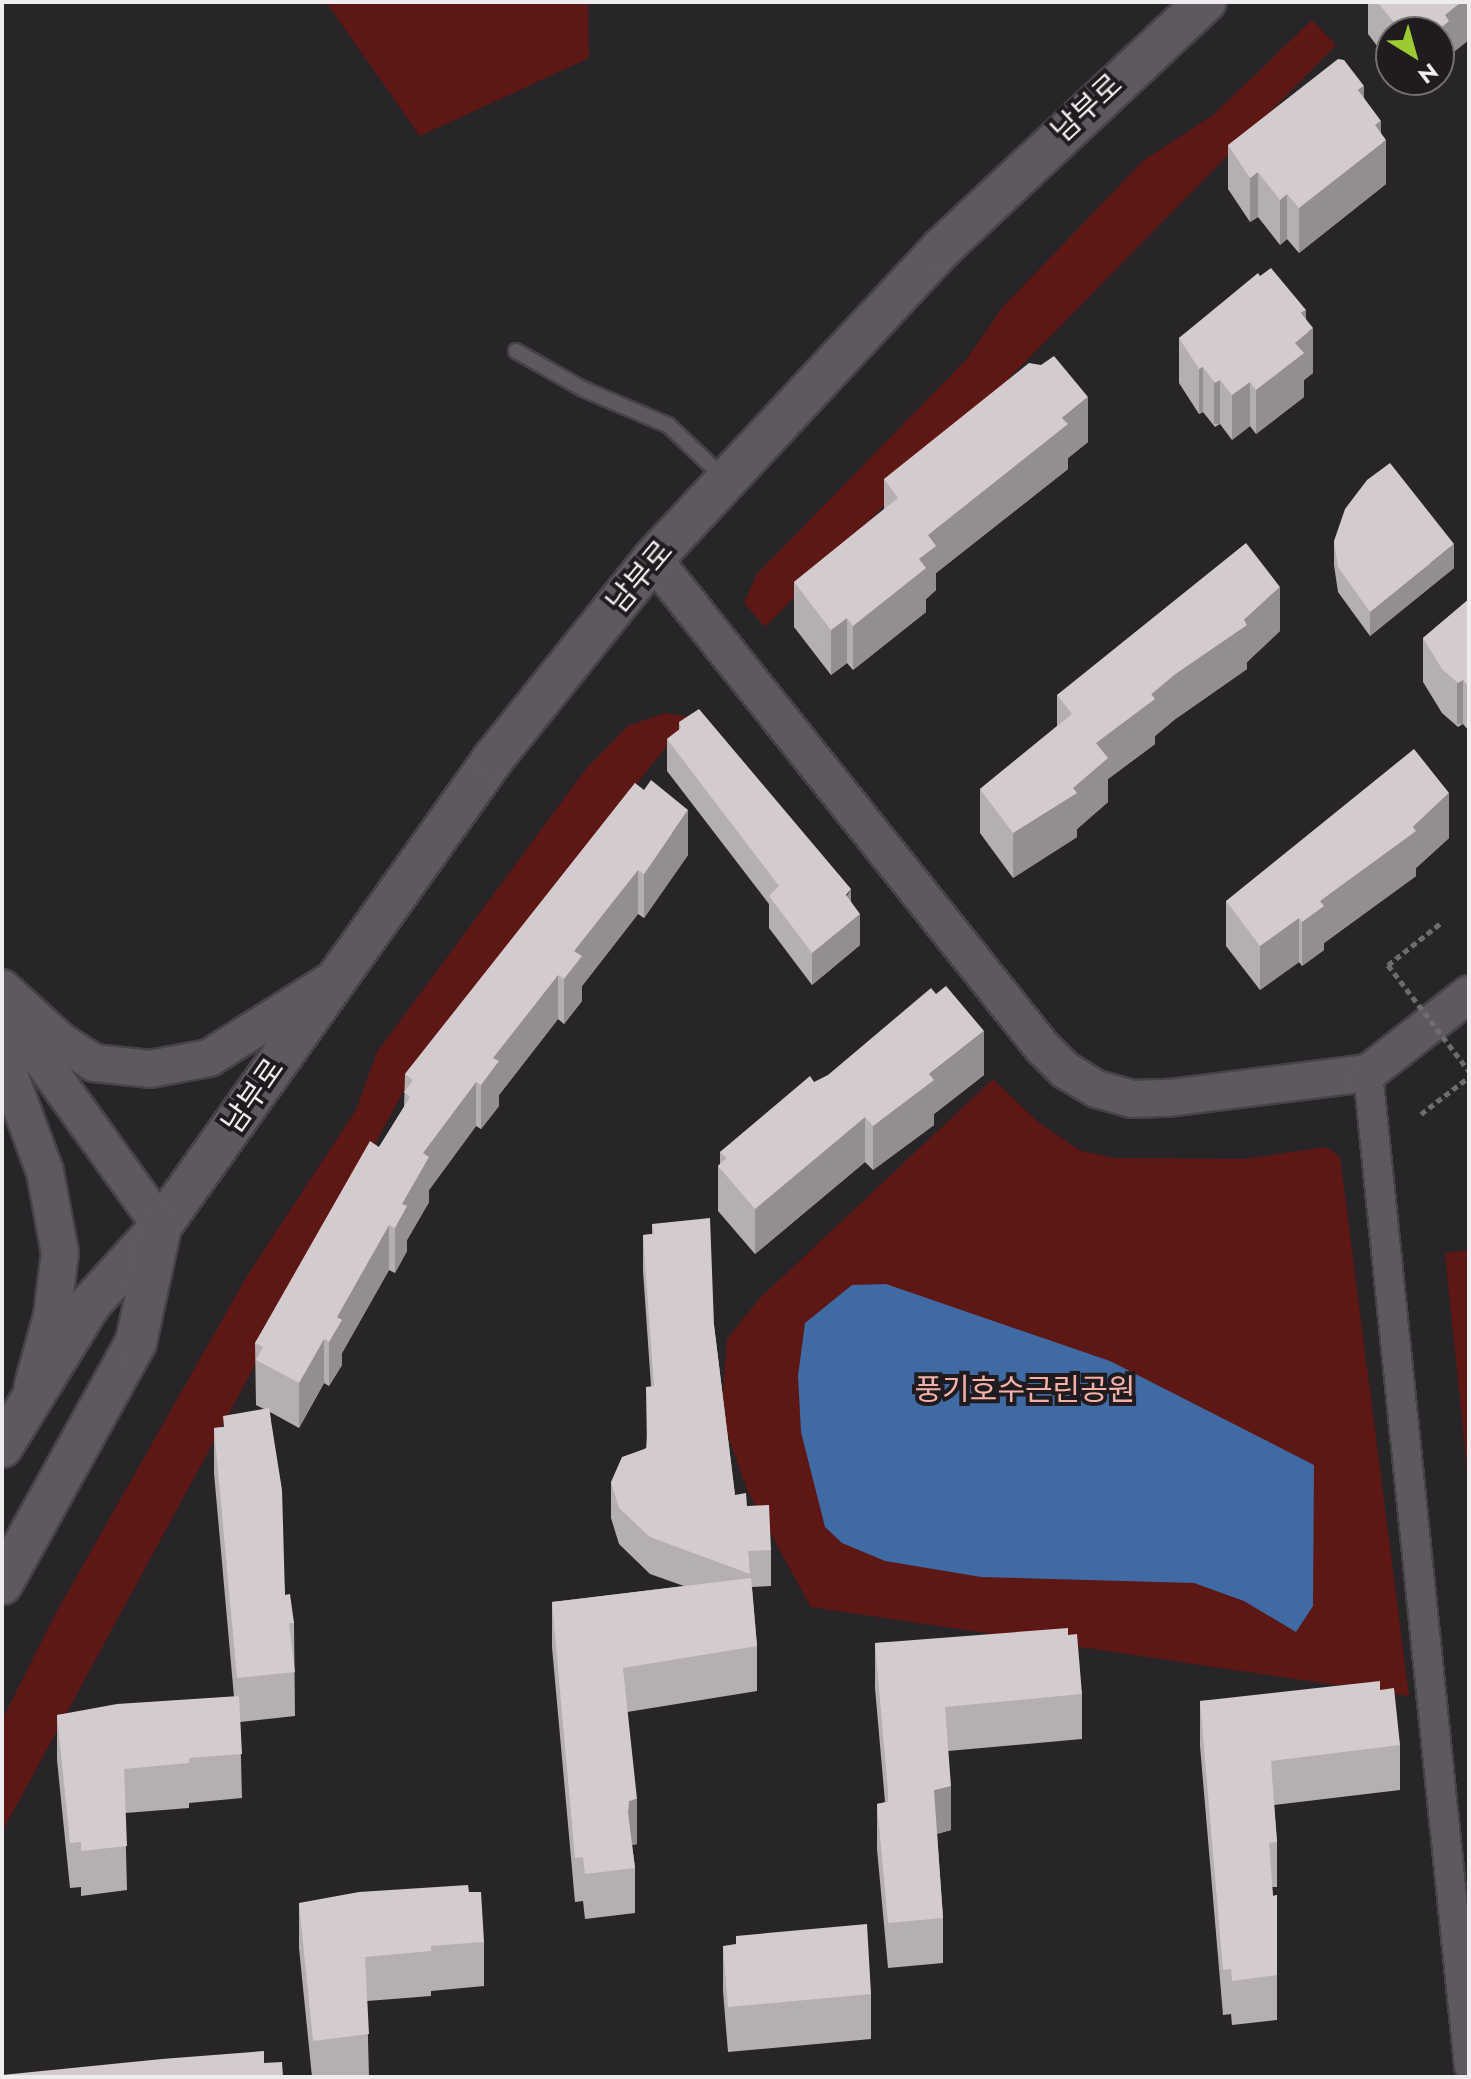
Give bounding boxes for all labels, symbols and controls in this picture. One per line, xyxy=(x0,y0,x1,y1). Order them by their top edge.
north arrow xyxy=(1375,16,1455,96)
text: N xyxy=(1412,56,1445,92)
street label: 남부로 xyxy=(1044,67,1130,149)
street label: 남부로 xyxy=(600,534,680,620)
street label: 남부로 xyxy=(215,1052,291,1140)
park label: 풍기호수근린공원 xyxy=(915,1372,1135,1408)

